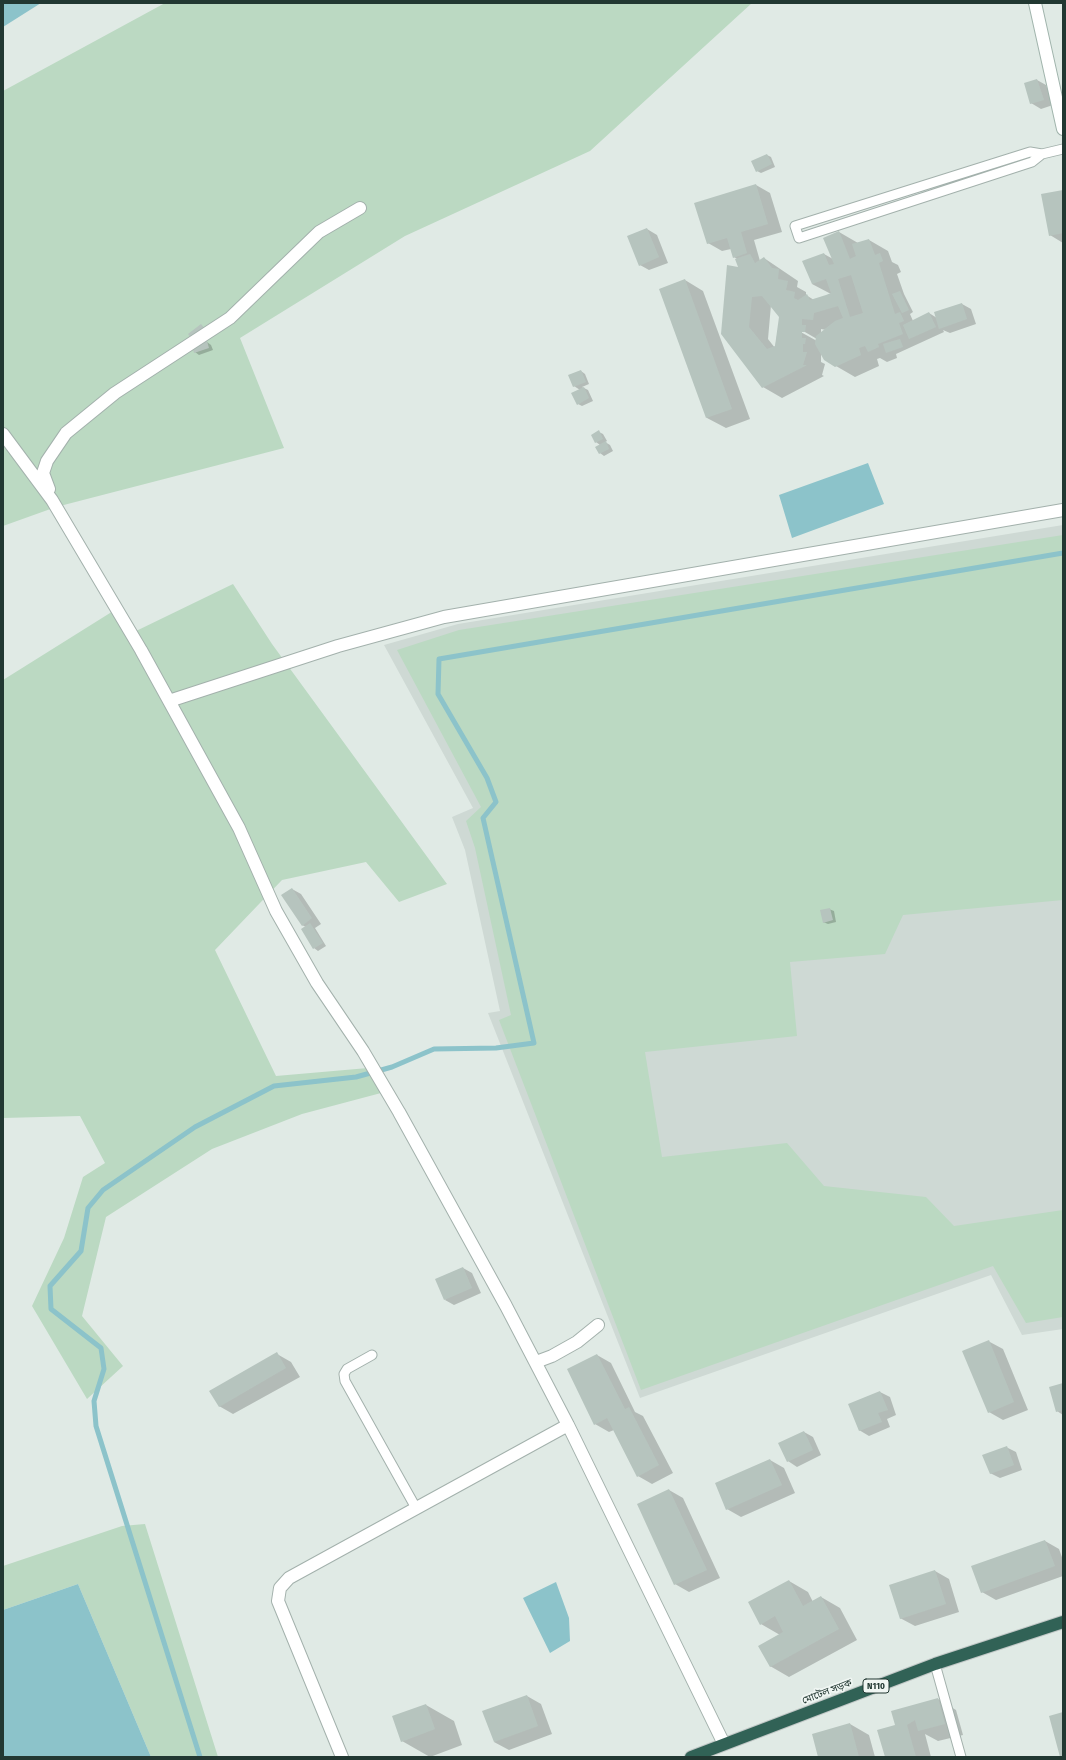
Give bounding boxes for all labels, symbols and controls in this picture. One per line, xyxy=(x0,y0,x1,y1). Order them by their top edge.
street label: মোটেল সড়ক xyxy=(800,1677,854,1707)
road number: N110 xyxy=(863,1679,889,1693)

